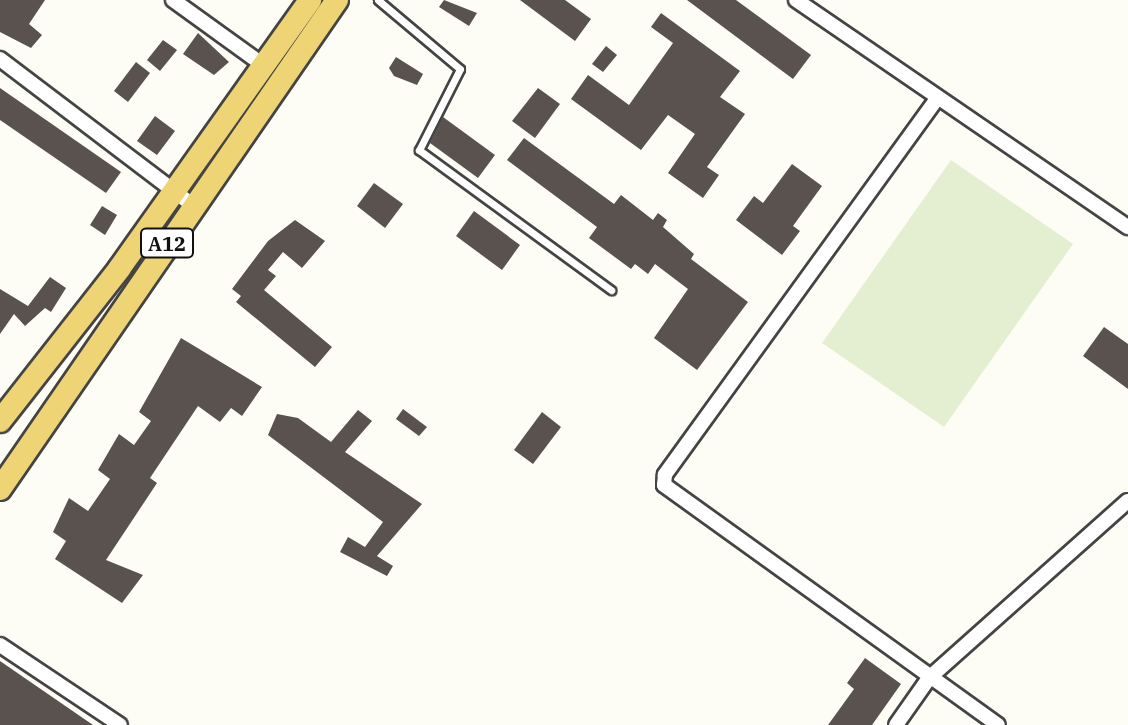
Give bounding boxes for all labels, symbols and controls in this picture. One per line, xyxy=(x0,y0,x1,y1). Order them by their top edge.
road number: A12 xyxy=(139,227,195,259)

